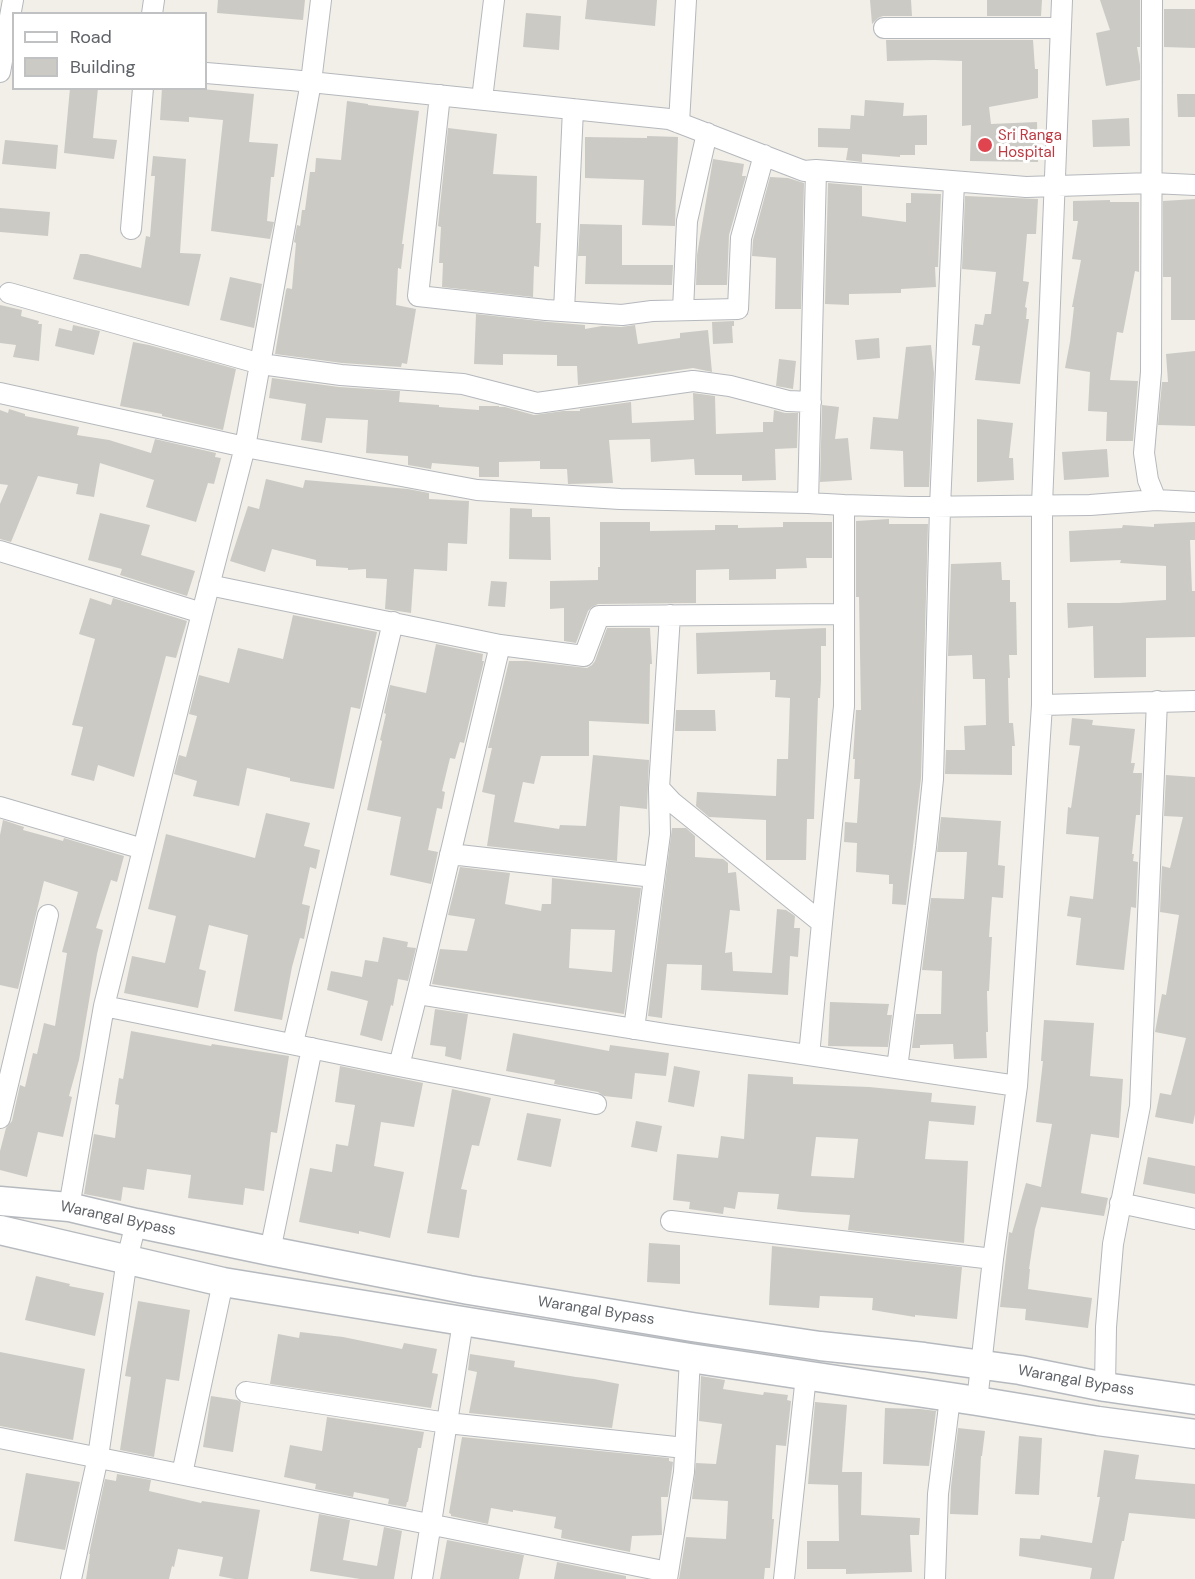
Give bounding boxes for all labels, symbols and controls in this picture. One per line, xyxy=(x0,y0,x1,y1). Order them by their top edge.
legend xyxy=(12,12,207,90)
text: Road xyxy=(70,25,112,49)
text: Building xyxy=(70,55,135,79)
place label: Sri Ranga Hospital xyxy=(998,127,1062,162)
marker: Sri Ranga Hospital xyxy=(976,136,994,154)
street label: Warangal Bypass xyxy=(58,1198,178,1240)
street label: Warangal Bypass xyxy=(536,1293,656,1329)
street label: Warangal Bypass xyxy=(1016,1362,1136,1400)

